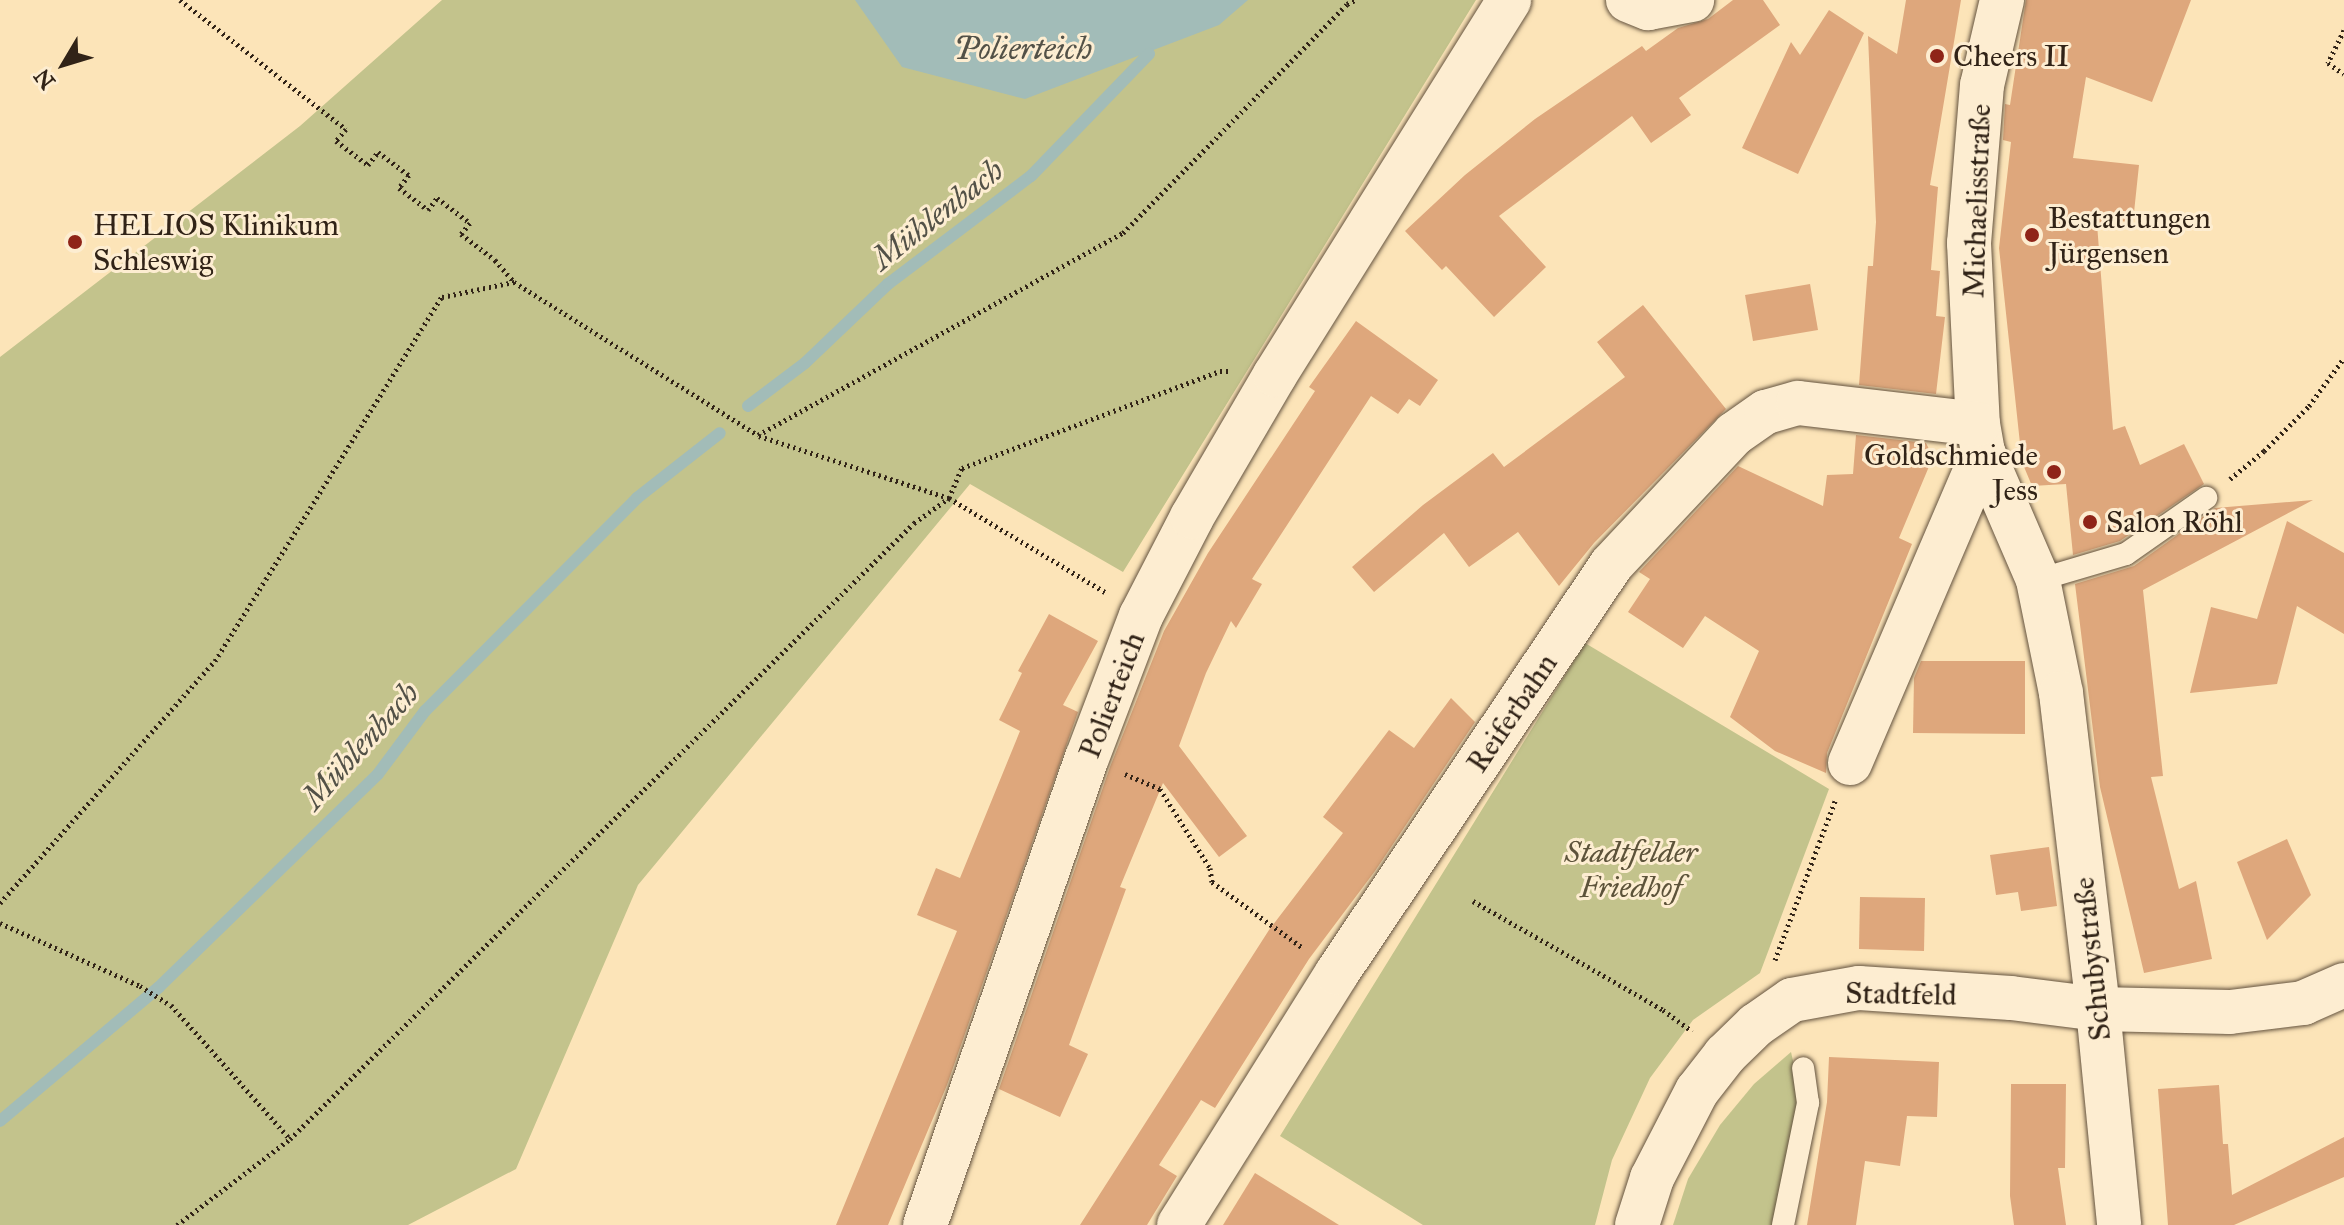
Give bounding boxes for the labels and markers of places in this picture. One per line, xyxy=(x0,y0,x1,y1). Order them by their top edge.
place label: Cheers II xyxy=(1953,38,2069,74)
marker: Cheers II xyxy=(1928,47,1946,65)
place label: Bestattungen Jürgensen xyxy=(2048,200,2211,270)
place label: HELIOS Klinikum Schleswig xyxy=(93,207,339,278)
marker: Bestattungen Jürgensen xyxy=(2023,226,2041,244)
marker: HELIOS Klinikum Schleswig xyxy=(64,231,86,253)
place label: Goldschmiede Jess xyxy=(1864,437,2038,508)
marker: Goldschmiede Jess xyxy=(2045,463,2063,481)
place label: Salon Röhl xyxy=(2106,504,2243,540)
marker: Salon Röhl xyxy=(2081,513,2099,531)

